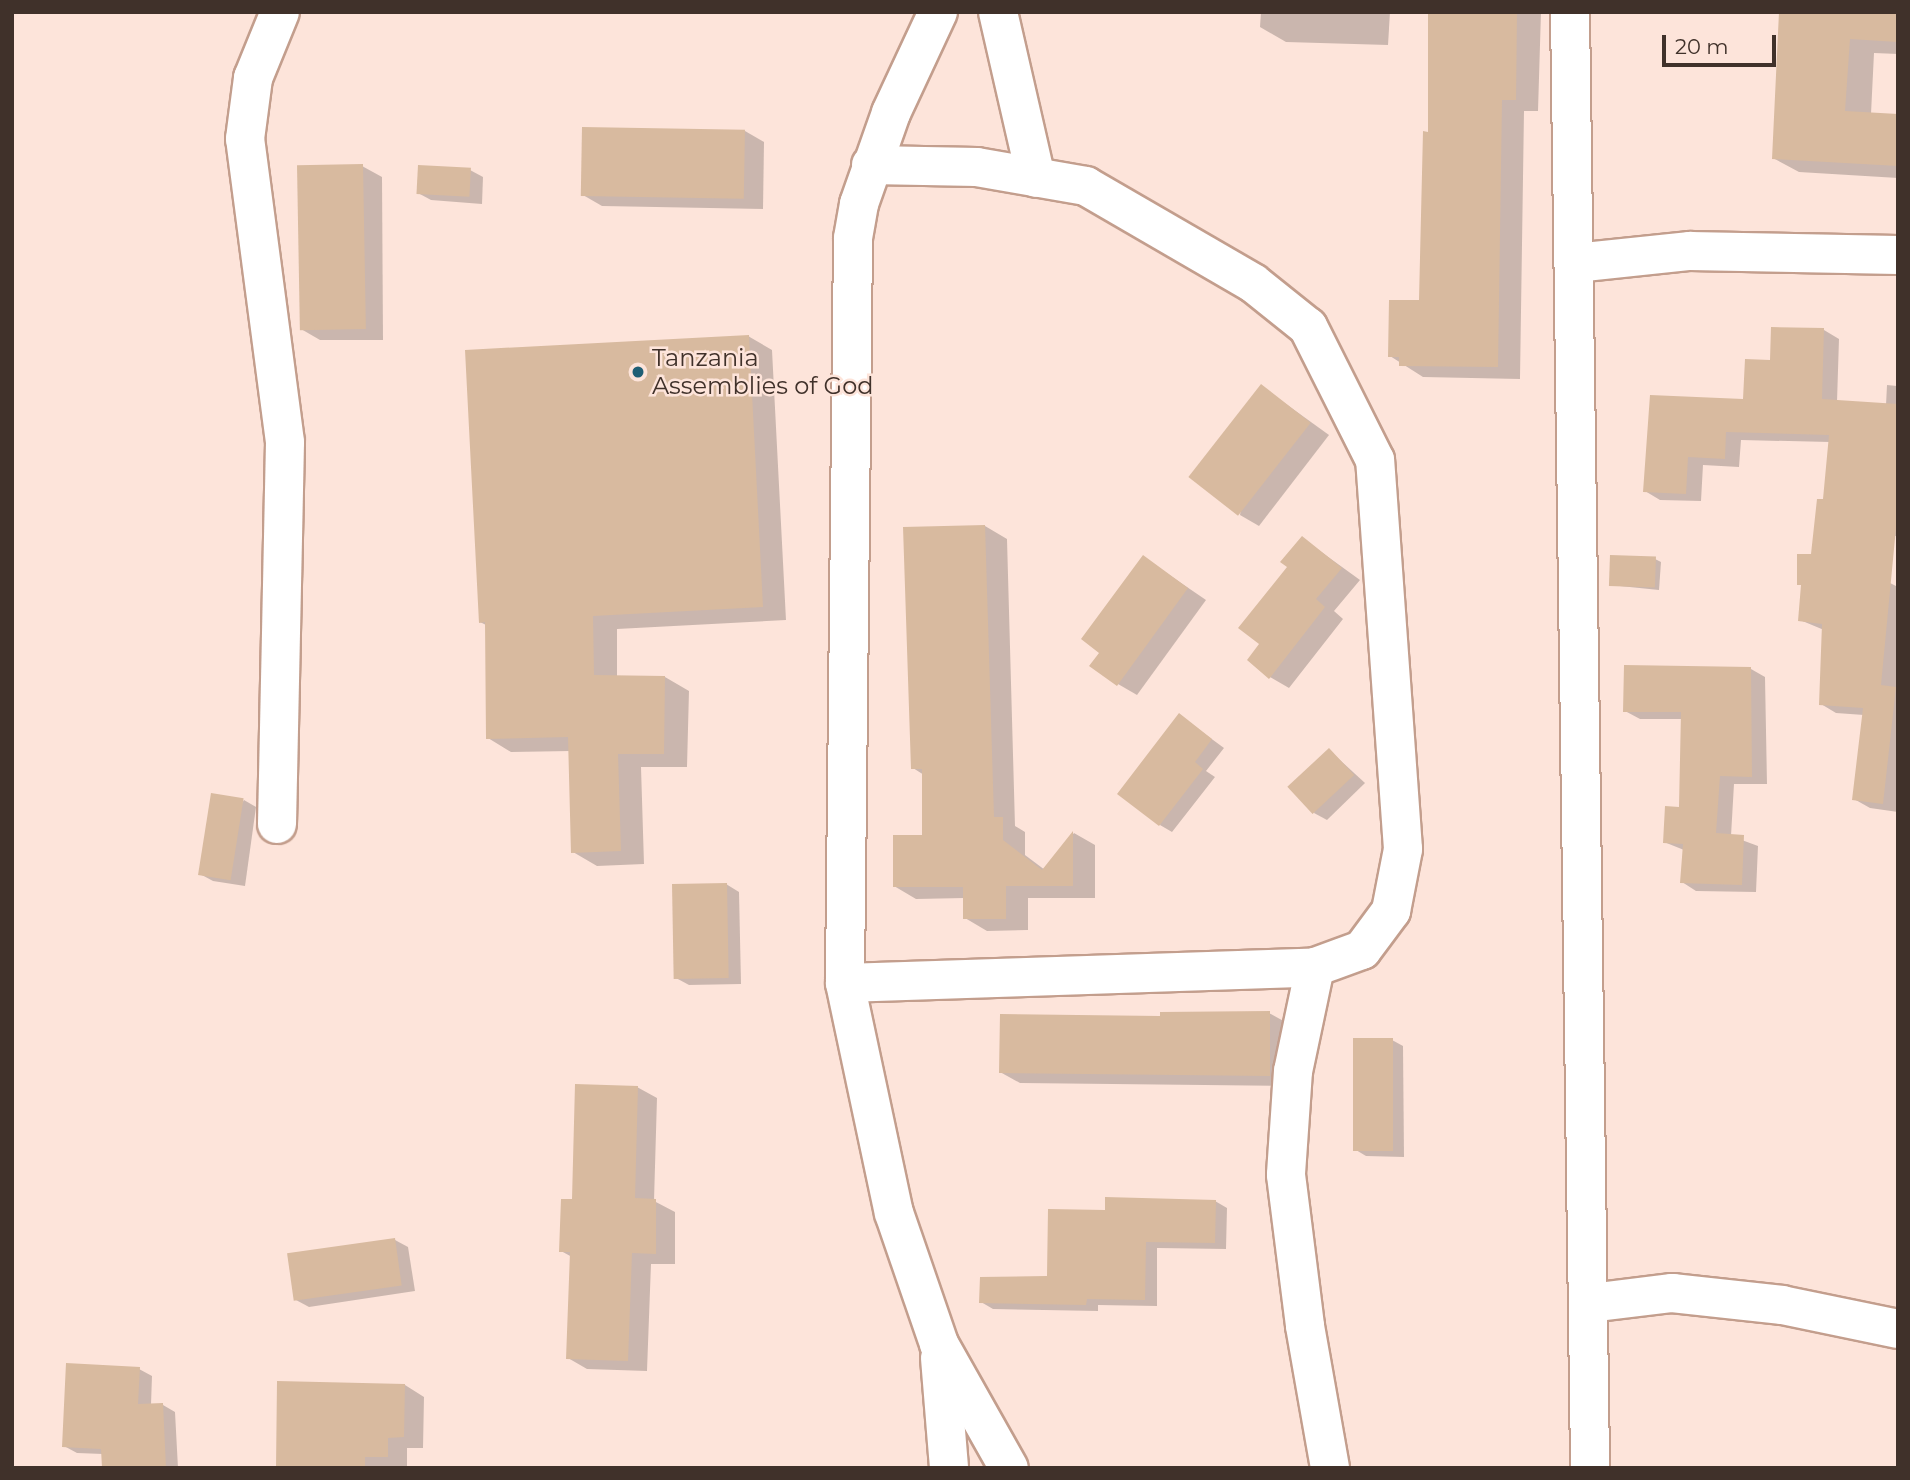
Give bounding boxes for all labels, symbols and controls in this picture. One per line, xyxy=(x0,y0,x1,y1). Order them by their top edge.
scale bar xyxy=(1665,21,1779,65)
text: 20 m xyxy=(1675,34,1729,59)
place label: Tanzania Assemblies of God xyxy=(652,344,873,400)
marker: Tanzania Assemblies of God xyxy=(630,364,646,380)

